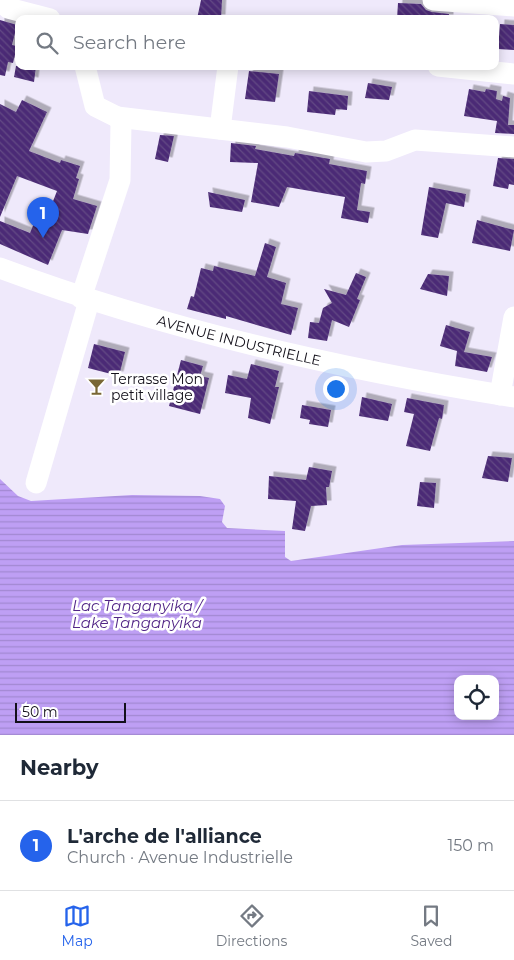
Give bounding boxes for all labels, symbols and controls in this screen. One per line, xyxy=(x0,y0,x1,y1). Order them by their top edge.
search box xyxy=(15,15,499,70)
icon: search xyxy=(33,29,61,57)
text: Search here xyxy=(73,31,186,54)
pin: 1 xyxy=(27,197,59,238)
street label: AVENUE INDUSTRIELLE xyxy=(155,311,323,370)
place label: Terrasse Mon petit village xyxy=(111,370,203,404)
your location xyxy=(323,376,349,402)
bar icon: Terrasse Mon petit village xyxy=(87,377,107,397)
water label: Lac Tanganyika / Lake Tanganyika xyxy=(72,596,205,632)
map controls xyxy=(454,675,499,720)
button: locate xyxy=(454,675,499,720)
scale bar xyxy=(15,700,126,723)
text: 50 m xyxy=(22,703,58,721)
text: Nearby xyxy=(20,755,99,780)
text: L'arche de l'alliance xyxy=(67,825,262,848)
text: 1 xyxy=(33,836,39,855)
text: 150 m xyxy=(447,836,494,855)
text: Church · Avenue Industrielle xyxy=(67,848,293,867)
tab: Map xyxy=(62,902,93,950)
tab: Directions xyxy=(216,902,287,950)
tab: Saved xyxy=(410,902,452,950)

